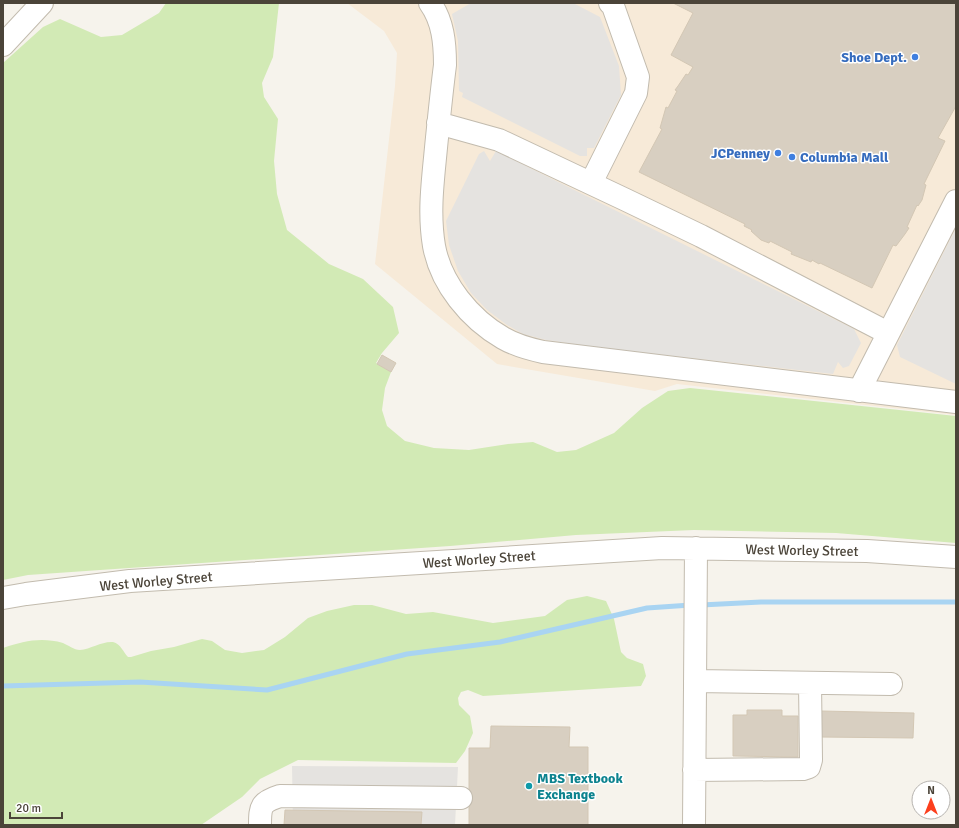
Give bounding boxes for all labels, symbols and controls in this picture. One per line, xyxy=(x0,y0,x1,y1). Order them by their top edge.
place label: Shoe Dept. xyxy=(841,49,907,66)
marker: Shoe Dept. xyxy=(910,52,920,62)
place label: JCPenney xyxy=(711,145,770,162)
marker: JCPenney xyxy=(773,148,783,158)
place label: Columbia Mall xyxy=(800,149,889,166)
marker: Columbia Mall xyxy=(787,152,797,162)
street label: West Worley Street xyxy=(745,541,859,560)
street label: West Worley Street xyxy=(422,547,536,572)
street label: West Worley Street xyxy=(99,568,213,595)
place label: MBS Textbook Exchange xyxy=(537,770,623,803)
north arrow xyxy=(911,780,951,820)
marker: MBS Textbook Exchange xyxy=(524,781,534,791)
text: N xyxy=(927,784,935,797)
scale bar xyxy=(10,794,62,820)
text: 20 m xyxy=(16,801,41,816)

